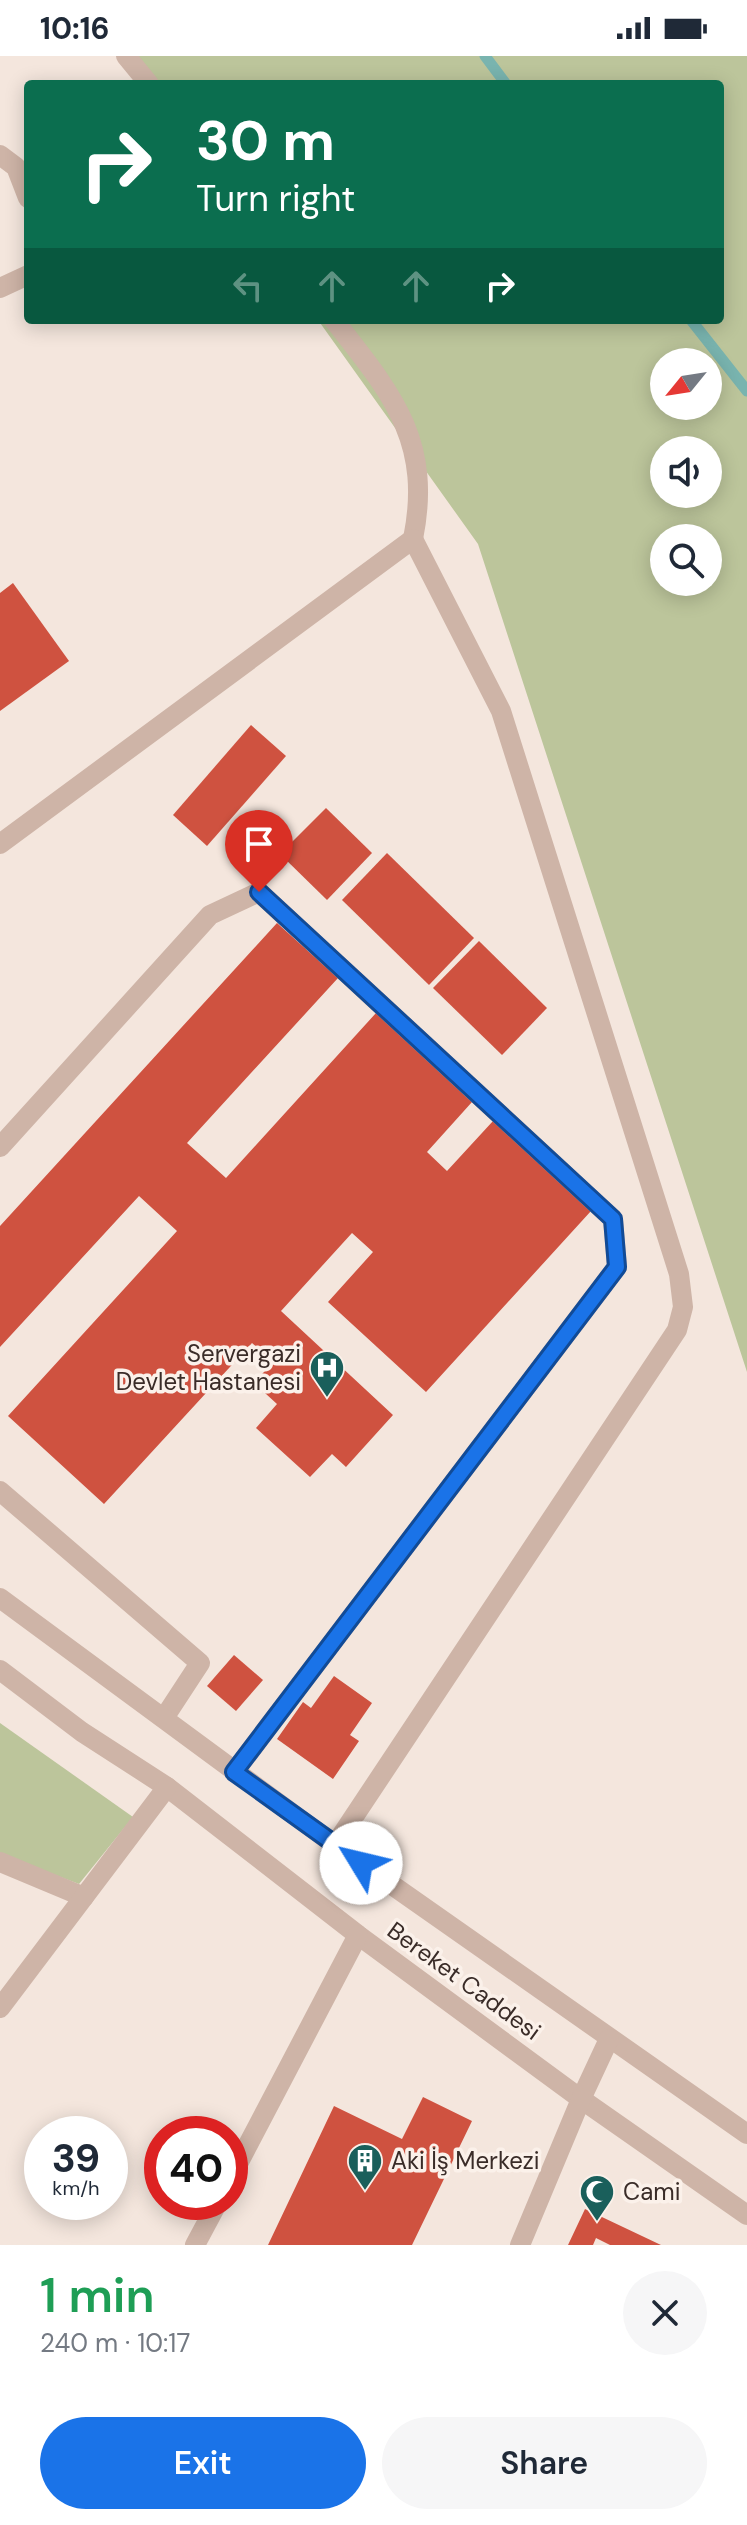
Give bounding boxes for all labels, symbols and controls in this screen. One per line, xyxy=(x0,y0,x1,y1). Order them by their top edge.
text: 10:16 xyxy=(40,9,110,48)
text: 30 m xyxy=(196,104,335,177)
icon: right xyxy=(64,112,168,216)
text: Turn right xyxy=(196,175,355,222)
icon: left xyxy=(226,264,270,308)
icon: ahead xyxy=(310,264,354,308)
icon: ahead xyxy=(394,264,438,308)
icon: right xyxy=(478,264,522,308)
north arrow xyxy=(650,348,722,420)
map controls xyxy=(650,348,722,596)
button: sound xyxy=(650,436,722,508)
button: search xyxy=(650,524,722,596)
pin xyxy=(225,810,293,892)
icon: arrive xyxy=(237,822,281,866)
place label: Servergazi Devlet Hastanesi xyxy=(116,1338,301,1397)
hospital icon: Servergazi Devlet Hastanesi xyxy=(308,1349,346,1399)
position arrow xyxy=(319,1821,403,1905)
street label: Bereket Caddesi xyxy=(381,1915,547,2047)
speed limit sign: 40 xyxy=(144,2116,248,2220)
text: 39 xyxy=(52,2132,100,2184)
building icon: Aki İş Merkezi xyxy=(346,2142,384,2192)
place label: Aki İş Merkezi xyxy=(391,2145,540,2176)
mosque icon: Cami xyxy=(578,2173,616,2223)
text: km/h xyxy=(52,2175,100,2201)
place label: Cami xyxy=(623,2176,680,2207)
text: 1 min xyxy=(40,2264,155,2327)
button: close xyxy=(623,2271,707,2355)
text: 240 m · 10:17 xyxy=(40,2326,190,2360)
button: Exit xyxy=(40,2417,366,2509)
button: Share xyxy=(382,2417,707,2509)

